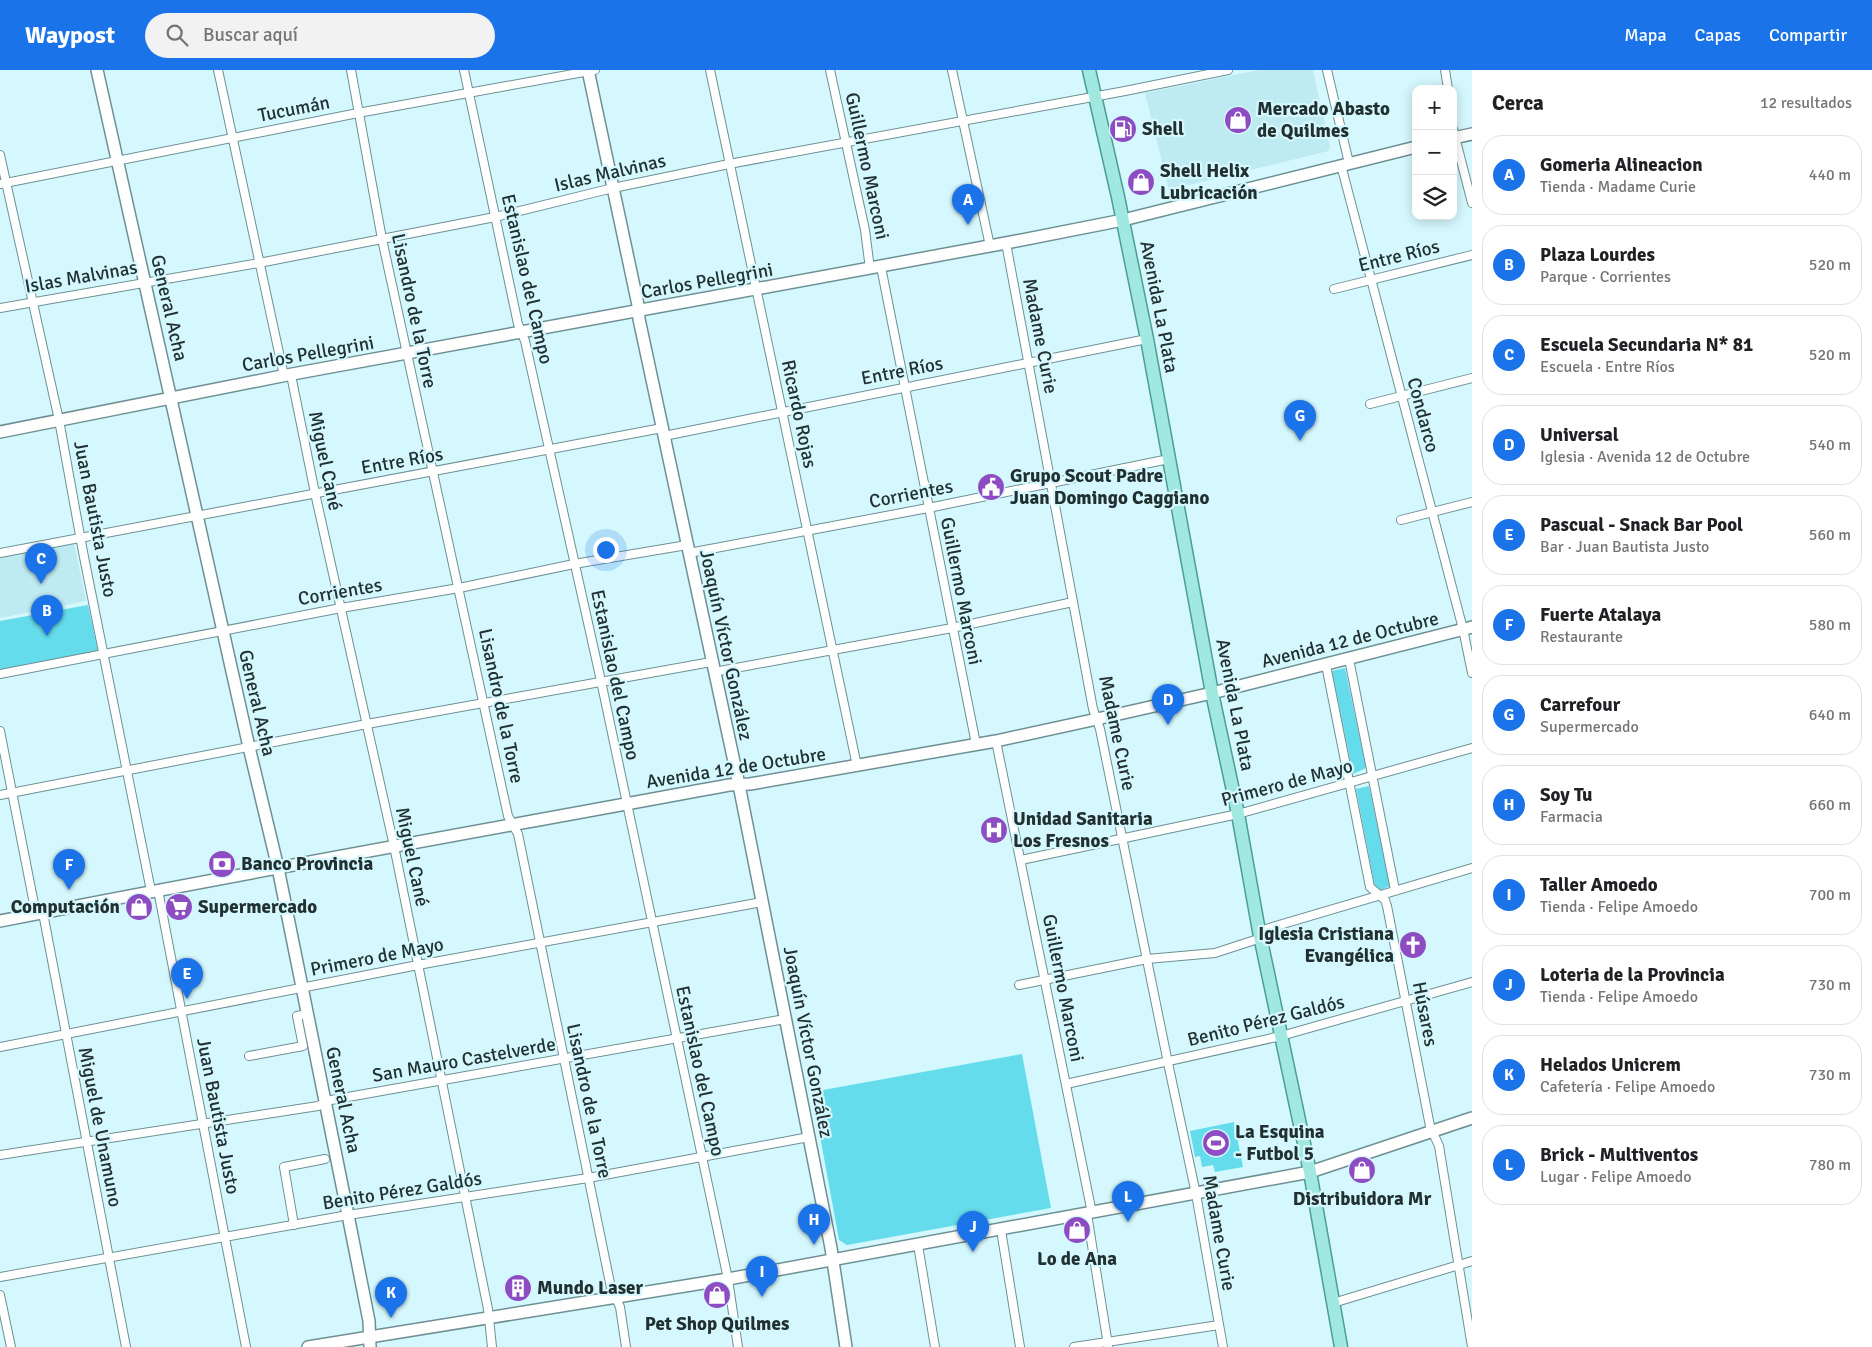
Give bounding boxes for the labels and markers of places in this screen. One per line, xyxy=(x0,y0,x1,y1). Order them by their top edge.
place label: Mercado Abasto de Quilmes xyxy=(1257,97,1390,143)
shop icon: Mercado Abasto de Quilmes xyxy=(1223,105,1253,135)
fuel station icon: Shell xyxy=(1108,114,1138,144)
place label: Shell xyxy=(1142,117,1184,141)
place label: Shell Helix Lubricación xyxy=(1160,159,1258,205)
shop icon: Shell Helix Lubricación xyxy=(1126,167,1156,197)
pin: A xyxy=(952,184,984,225)
pin: G xyxy=(1284,400,1316,441)
place label: Grupo Scout Padre Juan Domingo Caggiano xyxy=(1010,464,1209,510)
public building icon: Grupo Scout Padre Juan Domingo Caggiano xyxy=(976,472,1006,502)
pin: C xyxy=(25,543,57,584)
pin: B xyxy=(31,595,63,636)
pin: D xyxy=(1152,684,1184,725)
place label: Unidad Sanitaria Los Fresnos xyxy=(1013,807,1153,853)
hospital icon: Unidad Sanitaria Los Fresnos xyxy=(979,815,1009,845)
pin: F xyxy=(53,849,85,890)
bank icon: Banco Provincia xyxy=(207,849,237,879)
place label: Banco Provincia xyxy=(241,852,373,876)
shop icon: Computación xyxy=(124,892,154,922)
supermarket icon: Supermercado xyxy=(164,892,194,922)
place label: Computación xyxy=(11,895,120,919)
place label: Supermercado xyxy=(198,895,317,919)
place label: Iglesia Cristiana Evangélica xyxy=(1258,922,1394,968)
church icon: Iglesia Cristiana Evangélica xyxy=(1398,930,1428,960)
pin: E xyxy=(171,958,203,999)
place label: La Esquina - Futbol 5 xyxy=(1235,1120,1325,1166)
sports icon: La Esquina - Futbol 5 xyxy=(1201,1128,1231,1158)
shop icon: Distribuidora Mr xyxy=(1347,1155,1377,1185)
pin: L xyxy=(1112,1181,1144,1222)
place label: Distribuidora Mr xyxy=(1293,1187,1432,1211)
pin: H xyxy=(798,1204,830,1245)
pin: J xyxy=(957,1211,989,1252)
shop icon: Lo de Ana xyxy=(1062,1215,1092,1245)
place label: Lo de Ana xyxy=(1037,1247,1117,1271)
pin: I xyxy=(746,1256,778,1297)
building icon: Mundo Laser xyxy=(503,1273,533,1303)
place label: Mundo Laser xyxy=(537,1276,644,1300)
pin: K xyxy=(375,1277,407,1318)
shop icon: Pet Shop Quilmes xyxy=(702,1280,732,1310)
place label: Pet Shop Quilmes xyxy=(645,1312,789,1336)

